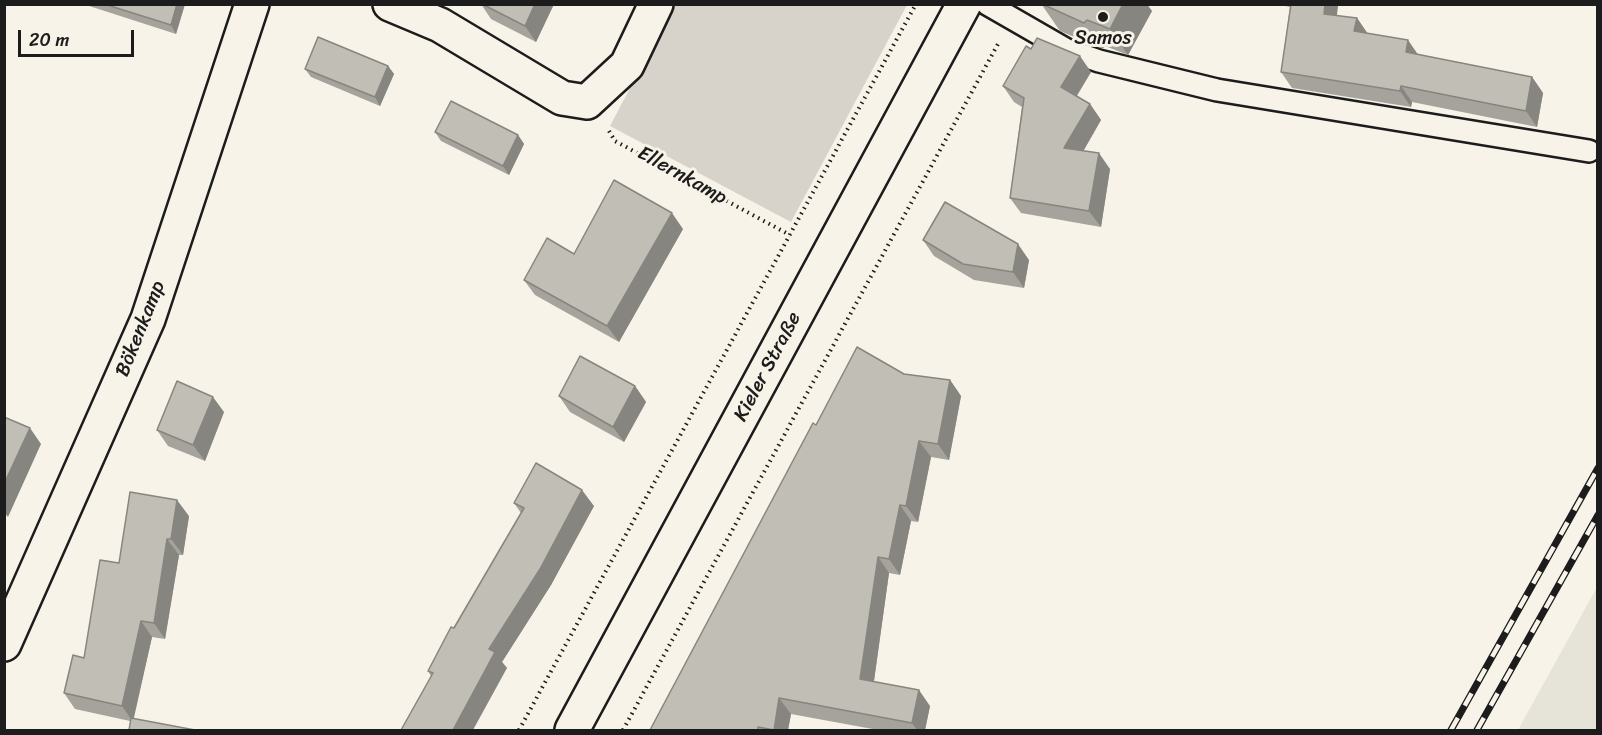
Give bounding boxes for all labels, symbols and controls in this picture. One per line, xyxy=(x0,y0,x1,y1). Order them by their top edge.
marker: Samos xyxy=(1096,10,1110,24)
scale bar xyxy=(21,18,136,56)
text: 20 m xyxy=(29,24,69,56)
place label: Samos xyxy=(1074,27,1132,51)
street label: Ellernkamp xyxy=(633,142,731,210)
street label: Bökenkamp xyxy=(111,278,171,380)
street label: Kieler Straße xyxy=(729,308,807,426)

